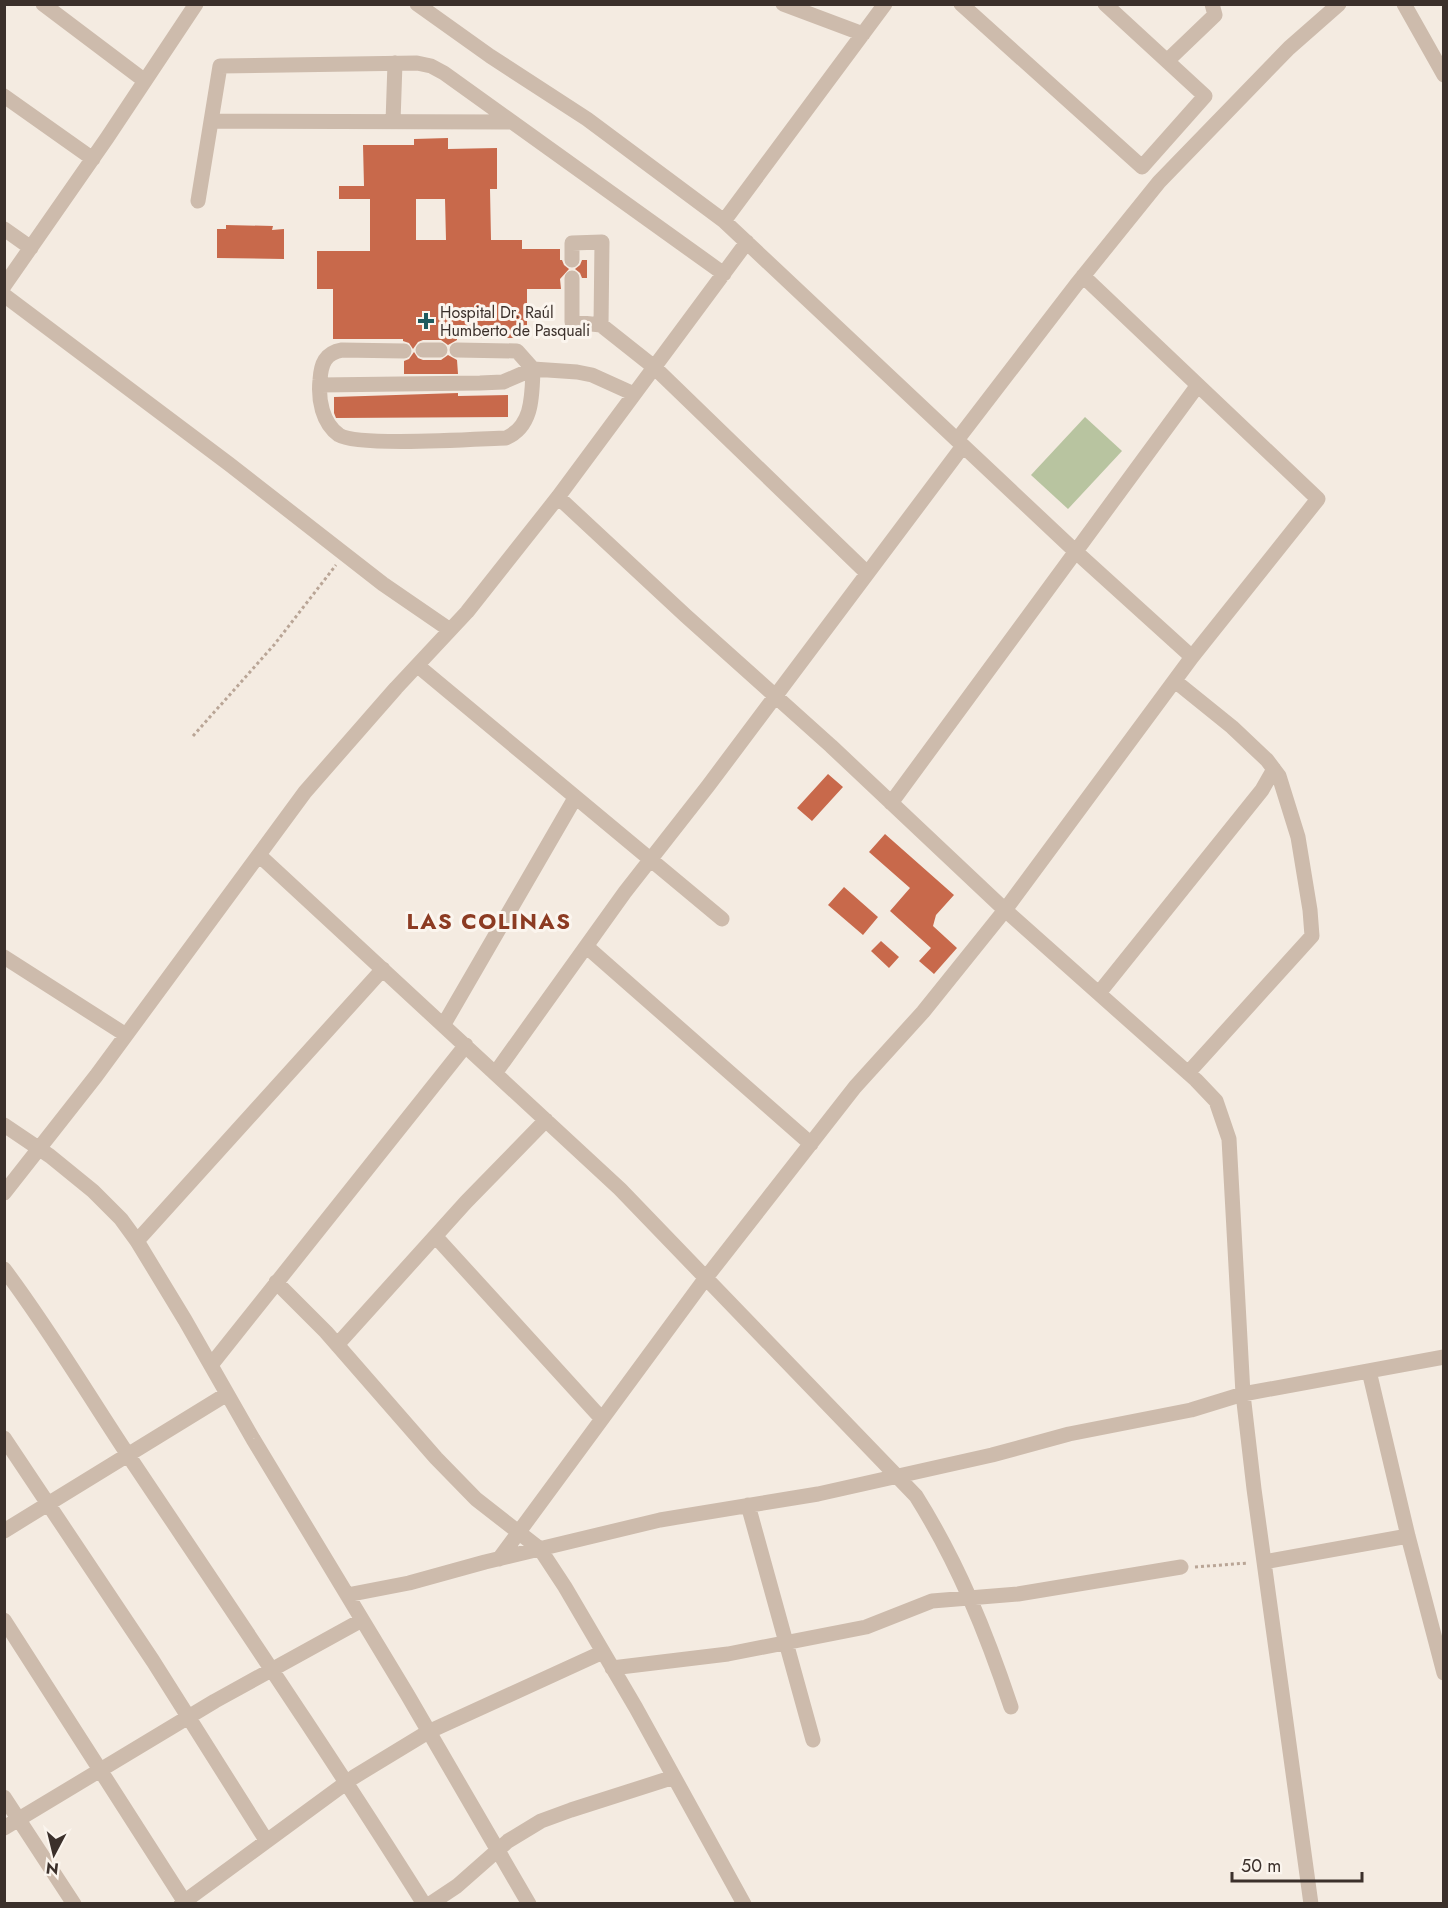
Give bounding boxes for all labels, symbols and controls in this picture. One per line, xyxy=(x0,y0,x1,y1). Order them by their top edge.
place label: Hospital Dr. Raúl Humberto de Pasquali xyxy=(440,301,590,342)
marker: Hospital Dr. Raúl Humberto de Pasquali xyxy=(417,312,435,330)
district label: LAS COLINAS xyxy=(407,905,571,937)
north arrow xyxy=(24,1824,84,1884)
scale bar xyxy=(1232,1845,1362,1883)
text: 50 m xyxy=(1241,1853,1281,1879)
text: N xyxy=(45,1856,60,1881)

